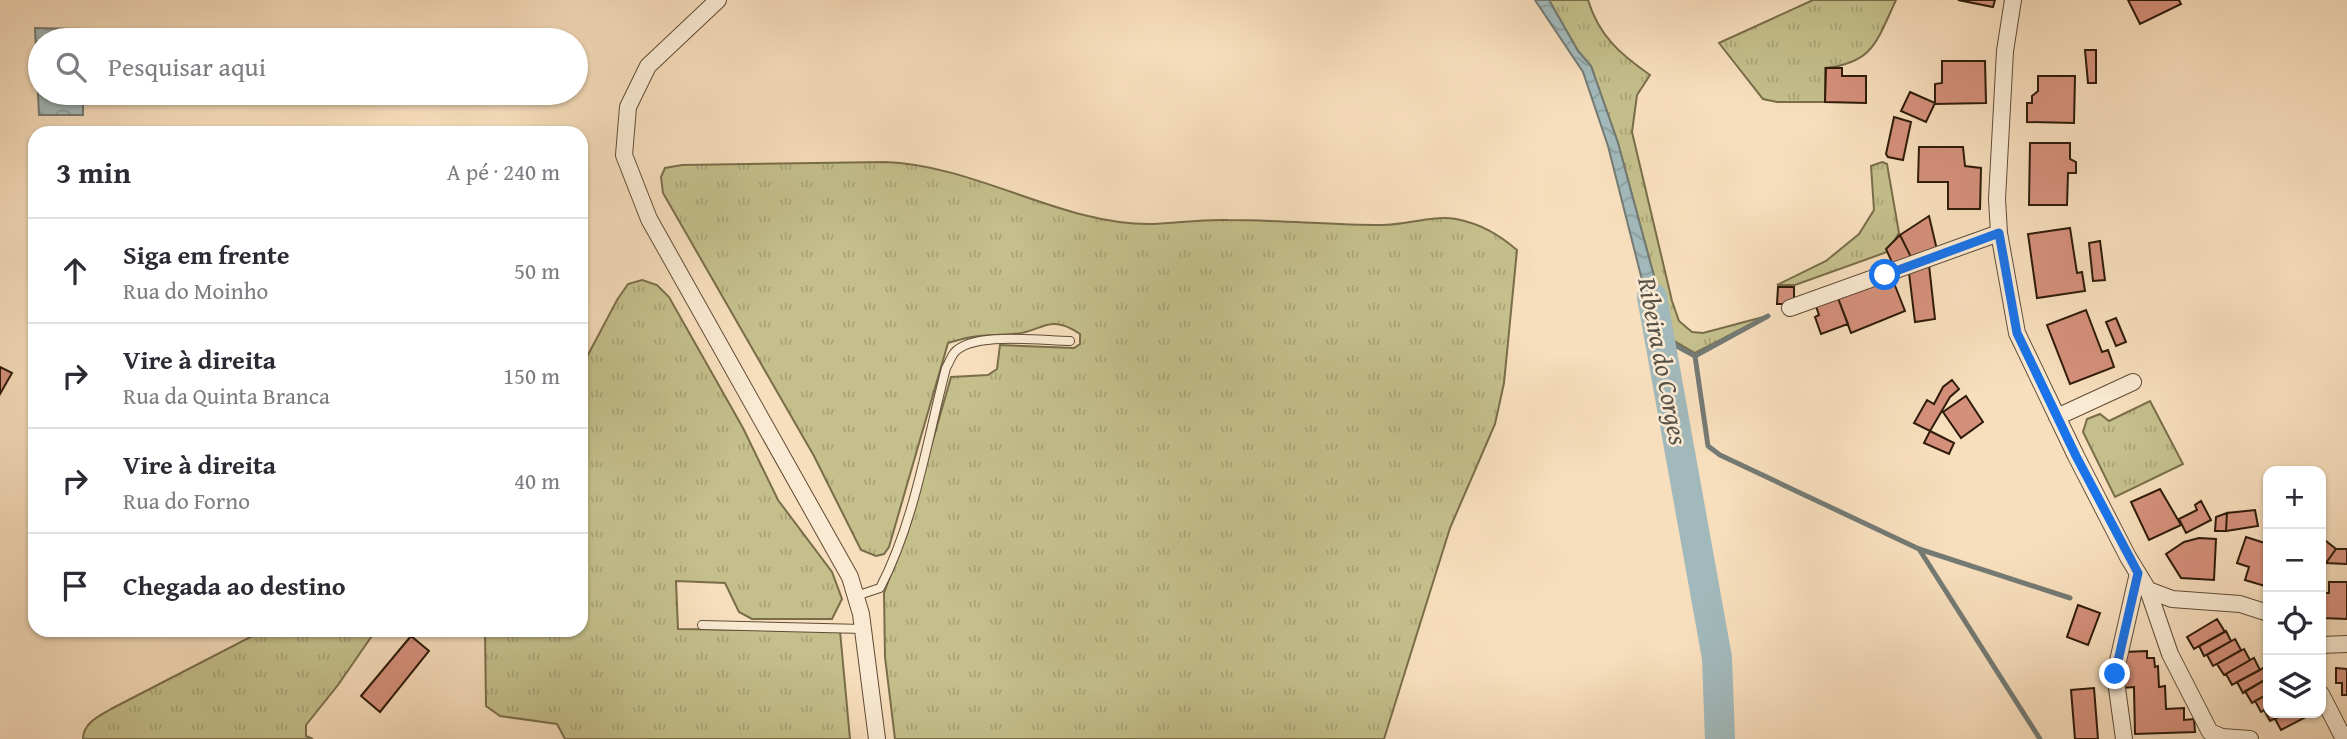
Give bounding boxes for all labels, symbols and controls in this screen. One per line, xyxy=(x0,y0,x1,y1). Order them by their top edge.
search box xyxy=(28,28,588,105)
text: Pesquisar aqui xyxy=(108,47,266,86)
icon: search xyxy=(52,48,90,86)
text: 3 min xyxy=(56,150,131,194)
text: A pé · 240 m xyxy=(447,155,560,188)
text: Siga em frente xyxy=(123,235,290,274)
icon: ahead xyxy=(56,252,94,290)
text: 50 m xyxy=(514,254,560,287)
route start xyxy=(1869,259,1900,290)
water label: Ribeira do Corges xyxy=(1628,273,1699,449)
text: Rua do Moinho xyxy=(123,274,268,307)
text: Vire à direita xyxy=(123,340,276,379)
icon: right xyxy=(56,357,94,395)
text: 150 m xyxy=(503,359,560,392)
text: Rua da Quinta Branca xyxy=(123,379,330,412)
text: Vire à direita xyxy=(123,445,276,484)
icon: right xyxy=(56,462,94,500)
text: 40 m xyxy=(514,464,560,497)
map controls xyxy=(2263,466,2326,718)
button: + xyxy=(2263,466,2326,529)
text: Rua do Forno xyxy=(123,484,250,517)
button: − xyxy=(2263,529,2326,592)
text: Chegada ao destino xyxy=(123,566,346,605)
icon: arrive xyxy=(56,567,94,605)
button: locate xyxy=(2263,592,2326,655)
button: layers xyxy=(2263,655,2326,718)
route end xyxy=(2099,658,2130,689)

